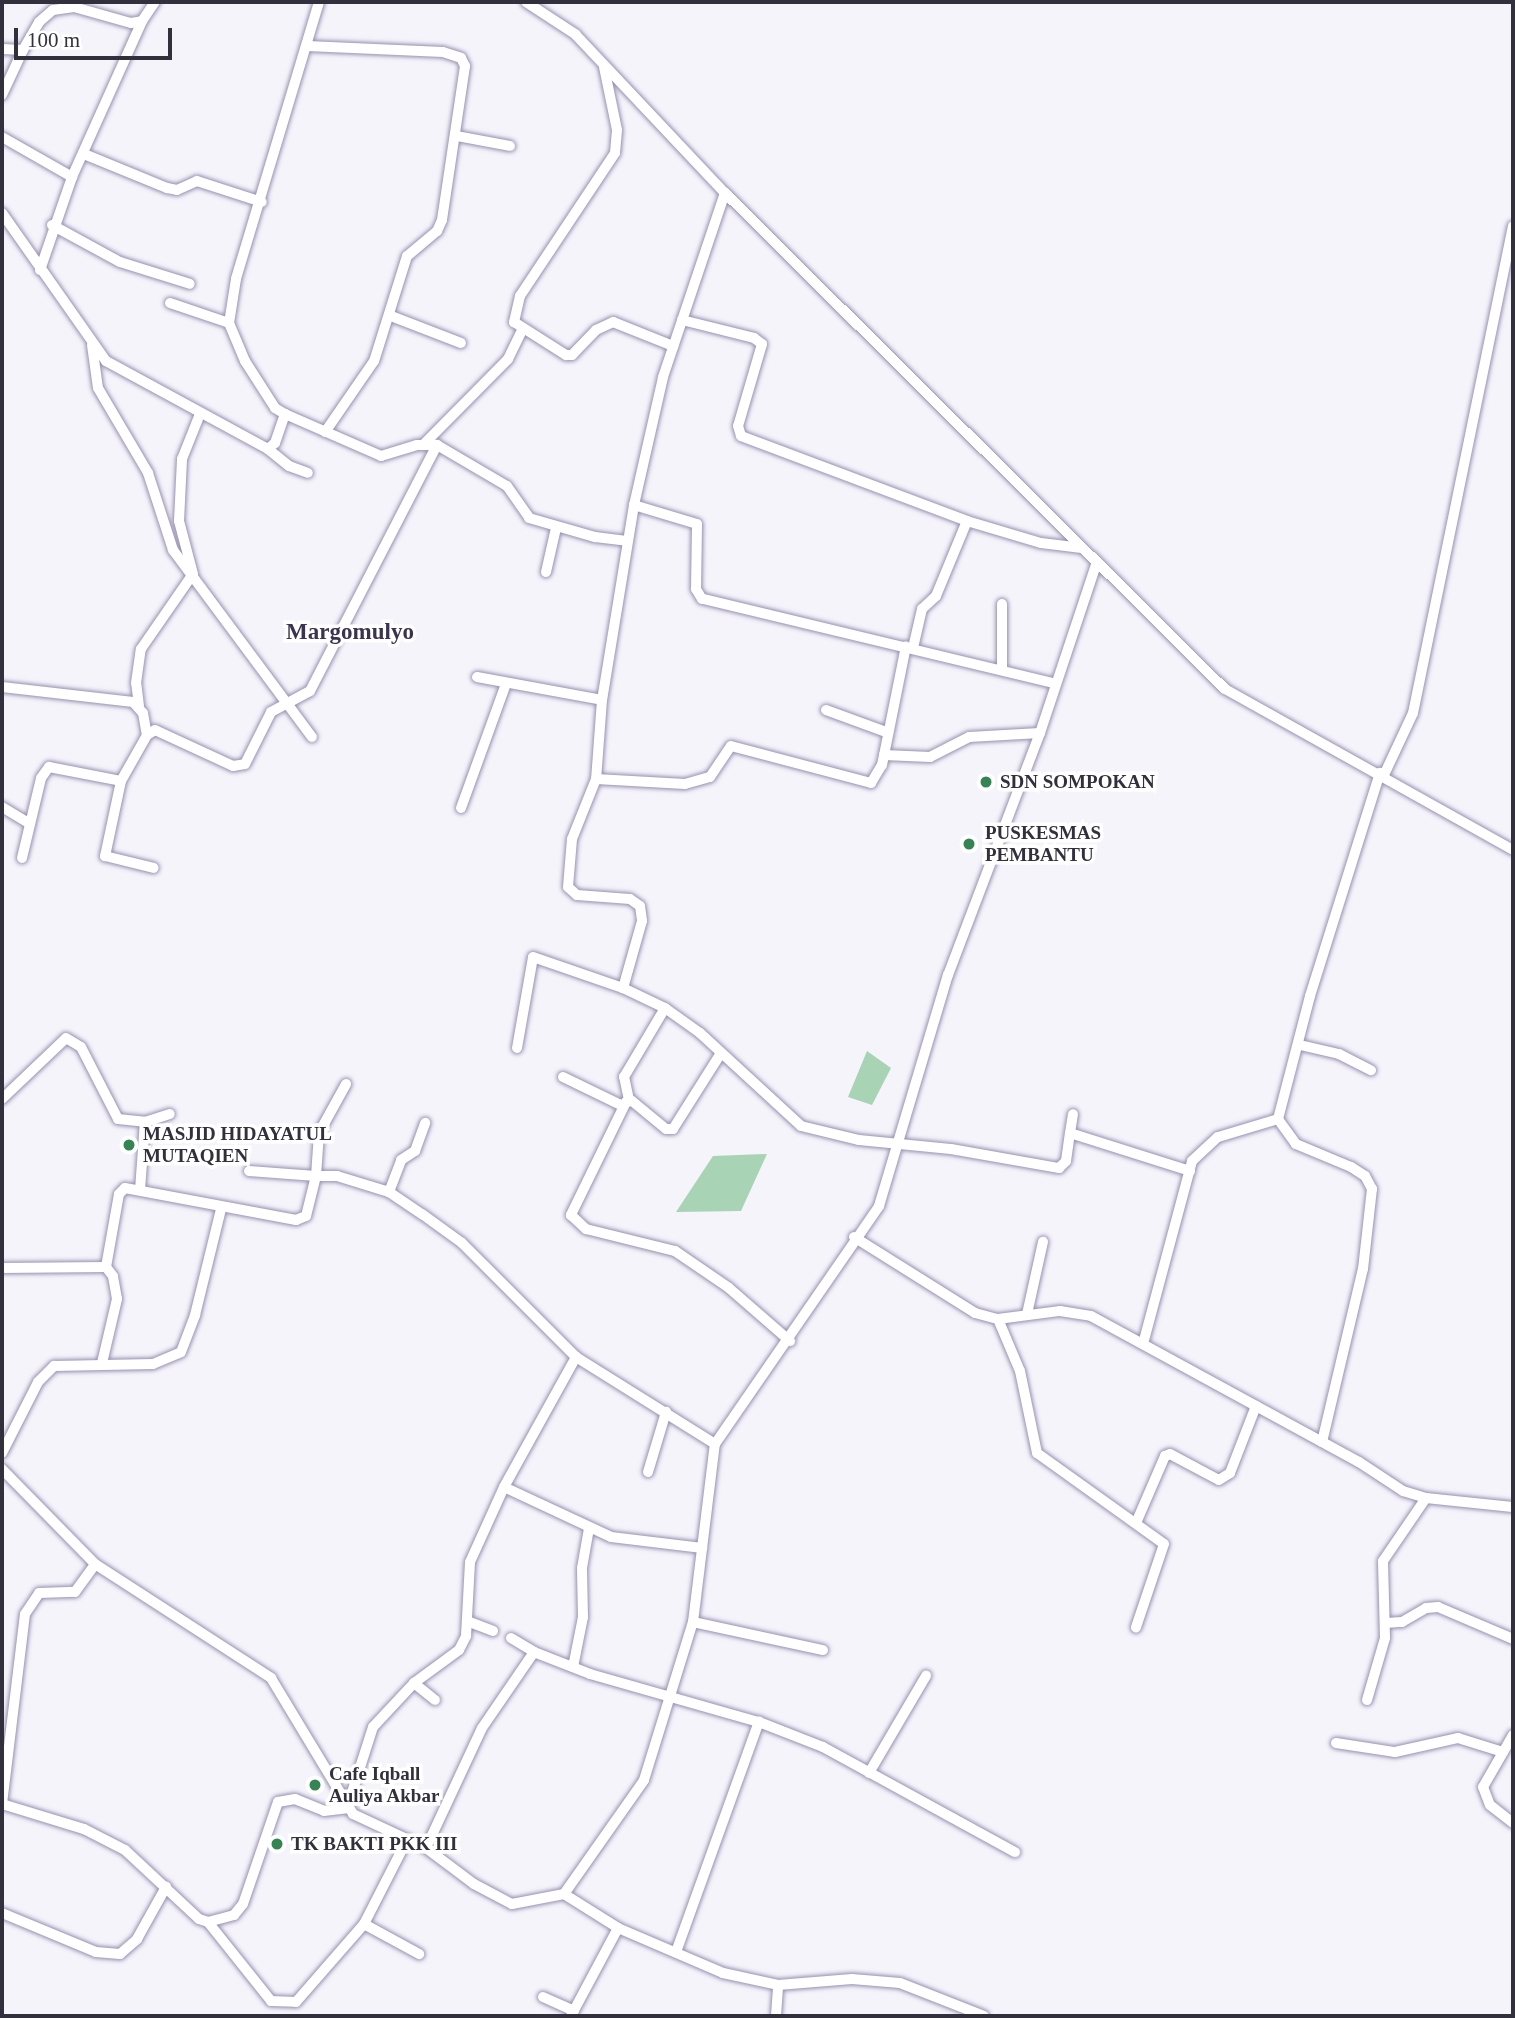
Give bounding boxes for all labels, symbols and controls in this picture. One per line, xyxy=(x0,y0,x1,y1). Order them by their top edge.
scale bar xyxy=(18,14,175,58)
text: 100 m xyxy=(27,28,80,52)
district label: Margomulyo xyxy=(286,618,414,646)
place label: SDN SOMPOKAN xyxy=(1000,771,1155,793)
marker: SDN SOMPOKAN xyxy=(978,774,994,790)
place label: PUSKESMAS PEMBANTU xyxy=(985,822,1101,866)
marker: PUSKESMAS PEMBANTU xyxy=(959,834,979,854)
place label: MASJID HIDAYATUL MUTAQIEN xyxy=(143,1123,332,1167)
marker: MASJID HIDAYATUL MUTAQIEN xyxy=(121,1137,137,1153)
place label: Cafe Iqball Auliya Akbar xyxy=(329,1763,440,1807)
marker: Cafe Iqball Auliya Akbar xyxy=(307,1777,323,1793)
place label: TK BAKTI PKK III xyxy=(291,1833,457,1855)
marker: TK BAKTI PKK III xyxy=(269,1836,285,1852)

